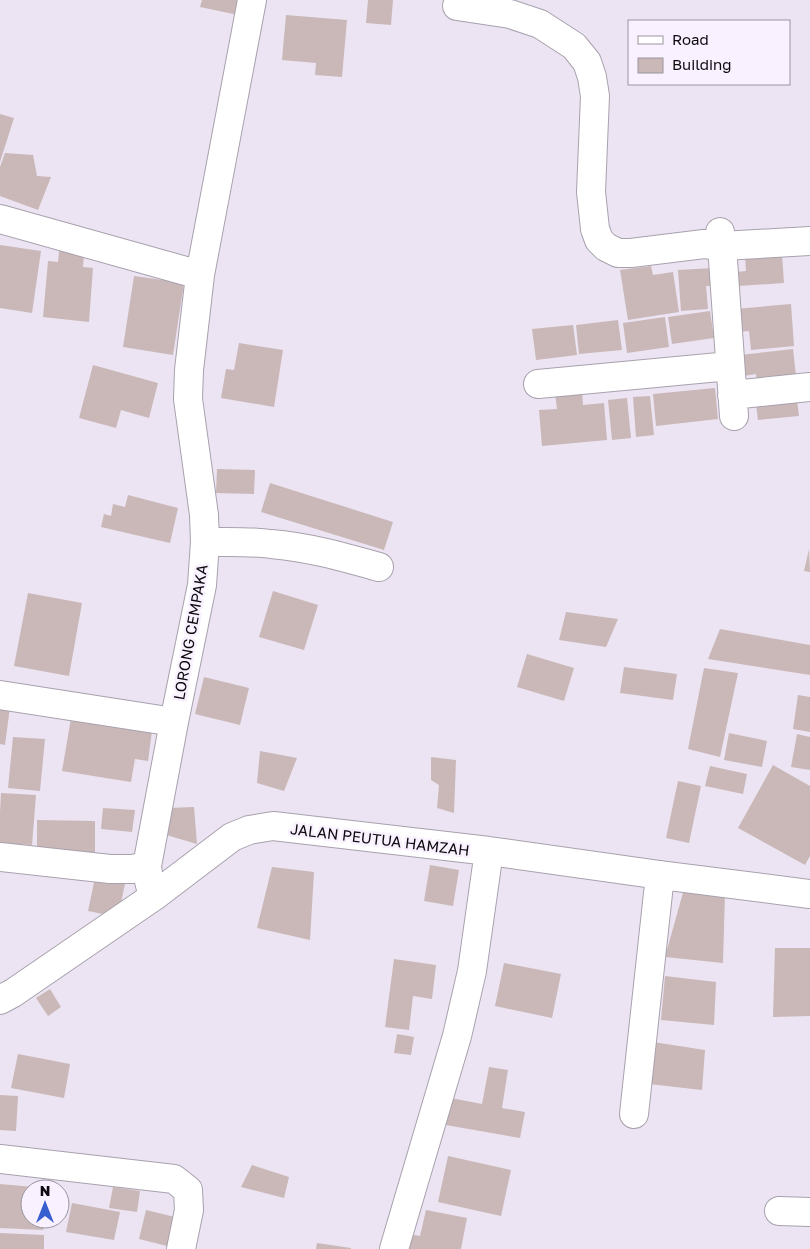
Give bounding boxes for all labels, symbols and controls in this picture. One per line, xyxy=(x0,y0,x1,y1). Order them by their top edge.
legend xyxy=(628,20,790,85)
text: Road xyxy=(672,30,709,48)
text: Building xyxy=(672,55,732,73)
street label: LORONG CEMPAKA xyxy=(169,563,211,701)
street label: JALAN PEUTUA HAMZAH xyxy=(289,819,471,859)
north arrow xyxy=(20,1179,70,1229)
text: N xyxy=(40,1182,50,1199)

